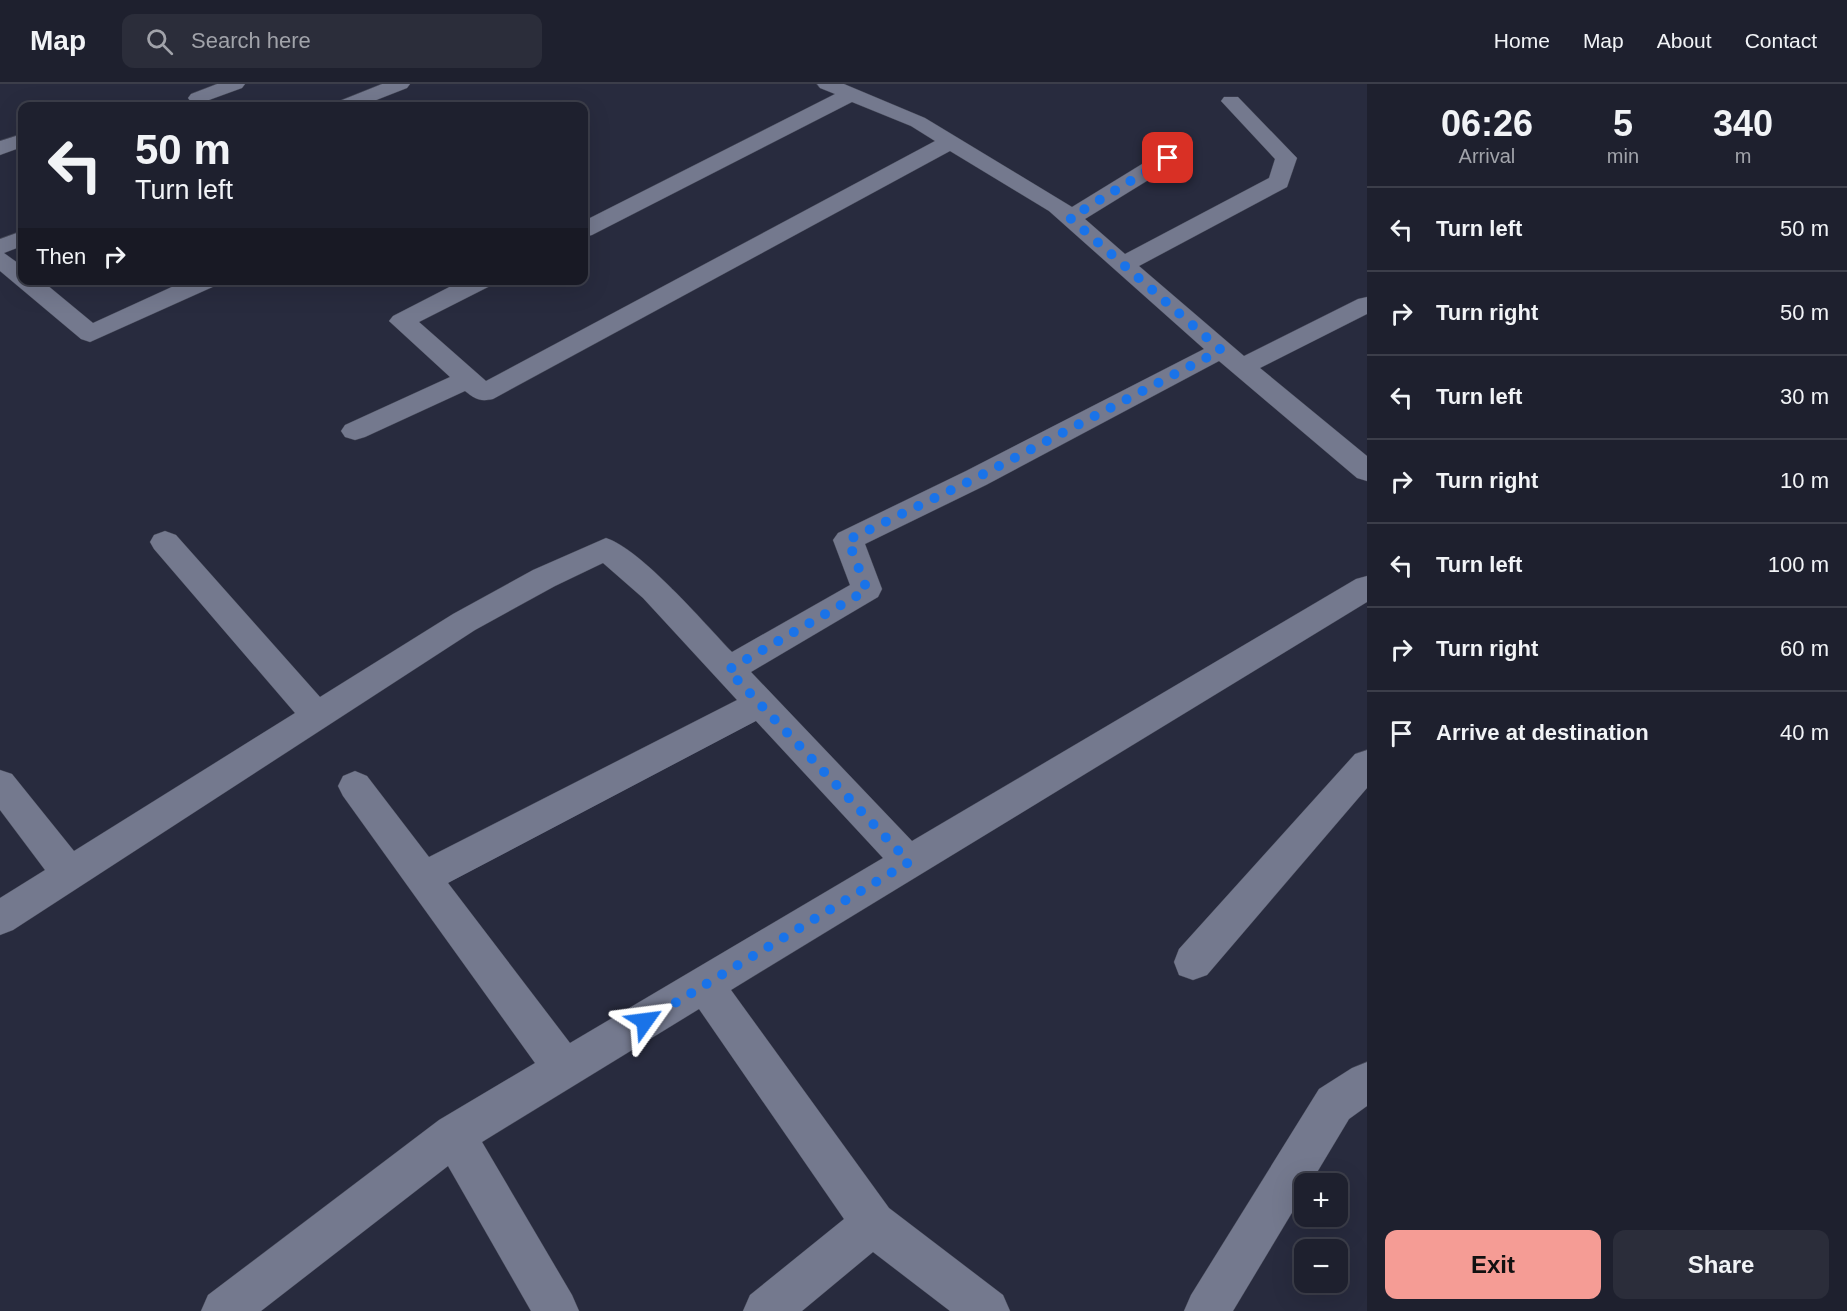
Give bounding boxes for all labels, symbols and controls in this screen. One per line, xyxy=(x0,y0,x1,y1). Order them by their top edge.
search box xyxy=(122,14,542,68)
text: Map xyxy=(30,25,86,56)
icon: search xyxy=(143,25,176,58)
text: Search here xyxy=(191,28,311,53)
text: Home xyxy=(1494,29,1550,52)
text: Map xyxy=(1583,29,1624,52)
text: About xyxy=(1657,29,1712,52)
text: Contact xyxy=(1745,29,1817,52)
text: 06:26 xyxy=(1441,103,1533,144)
text: 5 xyxy=(1613,103,1633,144)
text: 340 xyxy=(1713,103,1773,144)
icon: left xyxy=(36,126,114,204)
text: 50 m xyxy=(135,126,231,173)
pin xyxy=(1142,132,1193,183)
icon: arrive xyxy=(1151,141,1184,174)
text: Arrival xyxy=(1459,145,1515,167)
text: min xyxy=(1607,145,1639,167)
text: m xyxy=(1735,145,1751,167)
text: Turn left xyxy=(135,175,233,205)
icon: left xyxy=(1385,213,1418,246)
text: Turn left xyxy=(1436,216,1522,241)
text: 50 m xyxy=(1780,216,1829,241)
icon: right xyxy=(98,240,131,273)
text: Then xyxy=(36,244,86,269)
icon: right xyxy=(1385,297,1418,330)
text: Turn right xyxy=(1436,300,1538,325)
text: 50 m xyxy=(1780,300,1829,325)
icon: left xyxy=(1385,381,1418,414)
text: Turn left xyxy=(1436,384,1522,409)
text: 30 m xyxy=(1780,384,1829,409)
icon: right xyxy=(1385,465,1418,498)
text: Turn right xyxy=(1436,468,1538,493)
text: 10 m xyxy=(1780,468,1829,493)
icon: left xyxy=(1385,549,1418,582)
text: Turn left xyxy=(1436,552,1522,577)
text: 100 m xyxy=(1768,552,1829,577)
icon: right xyxy=(1385,633,1418,666)
text: Turn right xyxy=(1436,636,1538,661)
text: 60 m xyxy=(1780,636,1829,661)
icon: arrive xyxy=(1385,717,1418,750)
text: Arrive at destination xyxy=(1436,720,1649,745)
text: 40 m xyxy=(1780,720,1829,745)
position arrow xyxy=(613,989,677,1053)
map controls xyxy=(1294,1173,1348,1293)
button: + xyxy=(1294,1173,1348,1227)
button: Exit xyxy=(1385,1230,1601,1299)
button: Share xyxy=(1613,1230,1829,1299)
button: − xyxy=(1294,1239,1348,1293)

